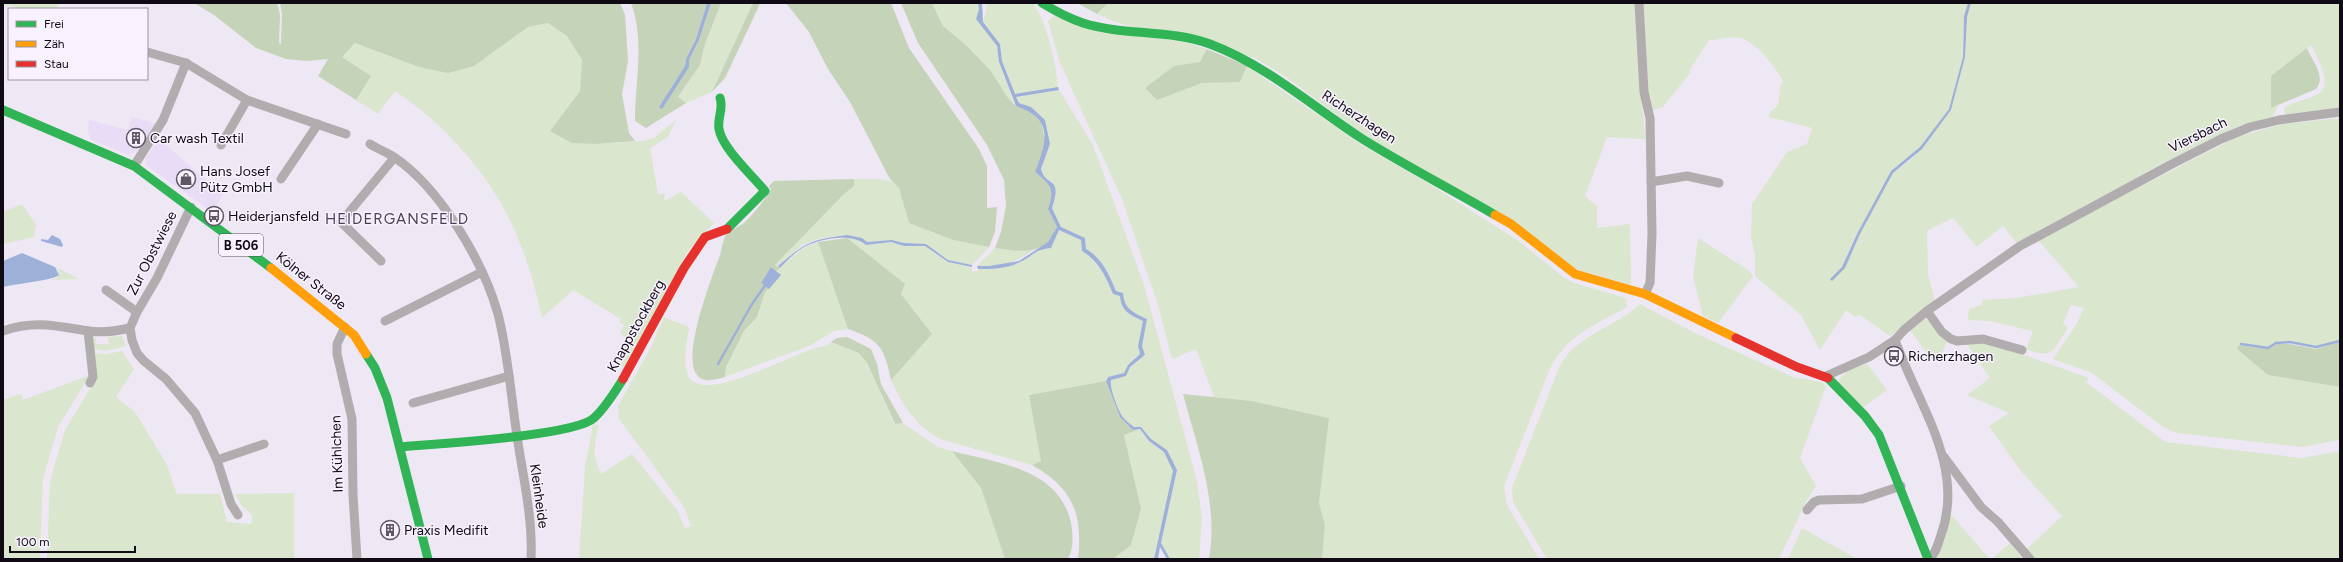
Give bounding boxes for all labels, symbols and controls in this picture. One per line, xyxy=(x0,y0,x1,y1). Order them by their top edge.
legend xyxy=(8,8,148,80)
text: Frei xyxy=(44,17,64,31)
text: Zäh xyxy=(44,37,65,51)
text: Stau xyxy=(44,57,69,71)
street label: Richerzhagen xyxy=(1319,87,1400,147)
street label: Viersbach xyxy=(2166,114,2230,156)
building icon: Car wash Textil xyxy=(125,127,147,149)
place label: Car wash Textil xyxy=(150,130,244,147)
place label: Hans Josef Pütz GmbH xyxy=(200,163,273,196)
shop icon: Hans Josef Pütz GmbH xyxy=(175,168,197,190)
bus stop icon: Heiderjansfeld xyxy=(203,205,225,227)
street label: Zur Obstwiese xyxy=(124,208,181,298)
place label: Heiderjansfeld xyxy=(228,208,319,225)
district label: HEIDERGANSFELD xyxy=(325,210,469,228)
road number: B 506 xyxy=(219,234,263,256)
street label: Kölner Straße xyxy=(272,248,350,314)
street label: Knappstockberg xyxy=(604,277,668,375)
bus stop icon: Richerzhagen xyxy=(1883,345,1905,367)
place label: Richerzhagen xyxy=(1908,348,1993,365)
street label: Im Kühlchen xyxy=(327,415,347,493)
street label: Kleinheide xyxy=(526,463,552,530)
building icon: Praxis Medifit xyxy=(379,519,401,541)
place label: Praxis Medifit xyxy=(404,522,488,539)
scale bar xyxy=(10,528,135,554)
text: 100 m xyxy=(16,535,50,549)

